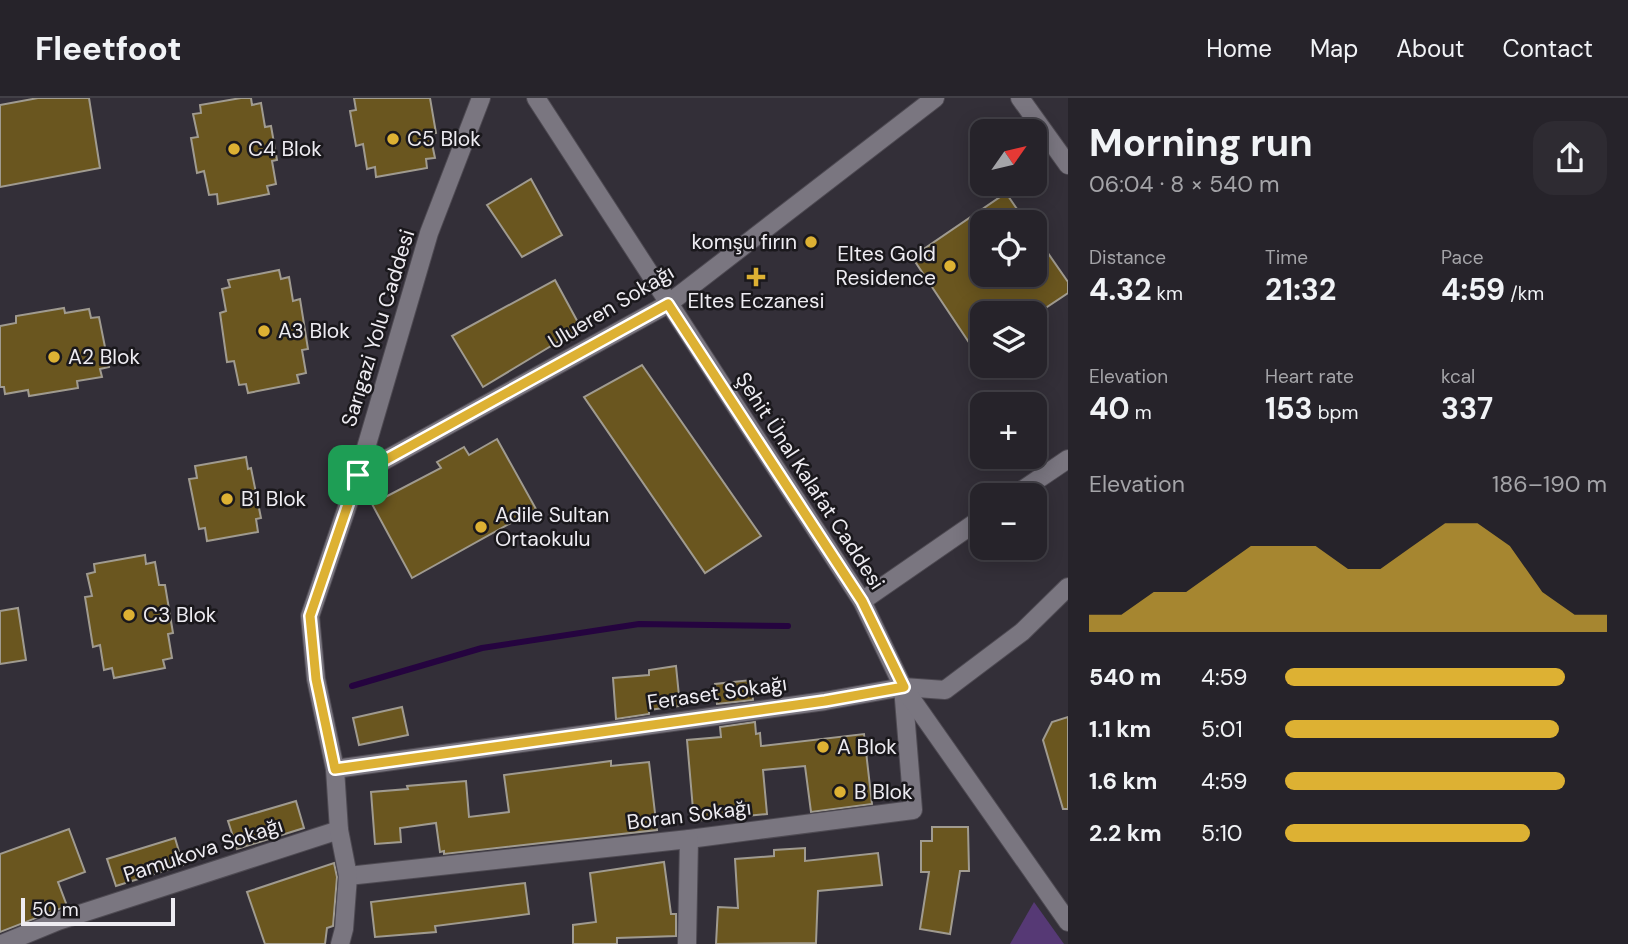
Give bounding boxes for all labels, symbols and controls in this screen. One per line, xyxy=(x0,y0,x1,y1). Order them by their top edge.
text: Fleetfoot xyxy=(35,27,181,70)
text: Home xyxy=(1206,33,1272,64)
text: Map xyxy=(1310,33,1358,64)
text: About xyxy=(1396,33,1465,64)
text: Contact xyxy=(1503,33,1593,64)
text: Morning run xyxy=(1089,118,1313,168)
north arrow xyxy=(970,119,1046,196)
map controls xyxy=(970,119,1047,560)
button: share xyxy=(1533,121,1607,195)
place label: C5 Blok xyxy=(407,125,481,153)
marker: C5 Blok xyxy=(385,131,401,147)
place label: C4 Blok xyxy=(248,135,322,163)
marker: C4 Blok xyxy=(226,141,242,157)
text: 06:04 · 8 × 540 m xyxy=(1089,169,1280,199)
button: locate xyxy=(970,210,1047,287)
street label: Sarıgazi Yolu Caddesi xyxy=(335,226,421,430)
place label: komşu fırın xyxy=(692,228,797,256)
marker: komşu fırın xyxy=(803,234,819,250)
place label: Eltes Gold Residence xyxy=(836,240,936,292)
text: Distance xyxy=(1089,245,1166,270)
text: Time xyxy=(1265,245,1308,270)
text: Pace xyxy=(1441,245,1484,270)
street label: Ulueren Sokağı xyxy=(543,258,679,356)
marker: Eltes Gold Residence xyxy=(942,258,958,274)
marker: Eltes Eczanesi xyxy=(748,269,764,285)
text: 4.32 xyxy=(1089,270,1151,309)
text: 21:32 xyxy=(1265,270,1336,309)
text: 4:59 xyxy=(1441,270,1505,309)
text: km xyxy=(1151,281,1183,306)
text: /km xyxy=(1505,281,1544,306)
place label: Eltes Eczanesi xyxy=(687,287,825,315)
button: layers xyxy=(970,301,1047,378)
place label: A3 Blok xyxy=(278,317,350,345)
marker: A3 Blok xyxy=(256,323,272,339)
place label: A2 Blok xyxy=(68,343,140,371)
marker: A2 Blok xyxy=(46,349,62,365)
text: Elevation xyxy=(1089,364,1168,389)
text: Heart rate xyxy=(1265,364,1354,389)
text: kcal xyxy=(1441,364,1475,389)
street label: Şehit Ünal Kalafat Caddesi xyxy=(729,367,891,595)
text: 40 xyxy=(1089,389,1130,428)
text: 153 xyxy=(1265,389,1313,428)
text: 337 xyxy=(1441,389,1493,428)
button: + xyxy=(970,392,1047,469)
text: m xyxy=(1130,400,1152,425)
text: bpm xyxy=(1313,400,1358,425)
pin xyxy=(328,445,388,505)
icon: arrive xyxy=(339,456,377,494)
text: Elevation xyxy=(1089,469,1185,499)
text: 186–190 m xyxy=(1492,469,1607,499)
button: − xyxy=(970,483,1047,560)
place label: B1 Blok xyxy=(241,485,307,513)
marker: B1 Blok xyxy=(219,491,235,507)
place label: Adile Sultan Ortaokulu xyxy=(495,501,609,553)
marker: Adile Sultan Ortaokulu xyxy=(473,519,489,535)
place label: C3 Blok xyxy=(143,601,217,629)
marker: C3 Blok xyxy=(121,607,137,623)
text: 540 m xyxy=(1089,662,1162,692)
text: 4:59 xyxy=(1201,662,1247,692)
street label: Feraset Sokağı xyxy=(645,669,789,717)
text: 1.1 km xyxy=(1089,714,1151,744)
text: 5:01 xyxy=(1201,714,1243,744)
place label: A Blok xyxy=(837,733,897,761)
marker: A Blok xyxy=(815,739,831,755)
text: 1.6 km xyxy=(1089,766,1157,796)
text: 4:59 xyxy=(1201,766,1247,796)
place label: B Blok xyxy=(854,778,913,806)
marker: B Blok xyxy=(832,784,848,800)
street label: Boran Sokağı xyxy=(625,793,753,837)
street label: Pamukova Sokağı xyxy=(120,811,286,889)
text: 2.2 km xyxy=(1089,818,1162,848)
text: 5:10 xyxy=(1201,818,1243,848)
scale bar xyxy=(21,895,175,927)
text: 50 m xyxy=(32,897,79,922)

